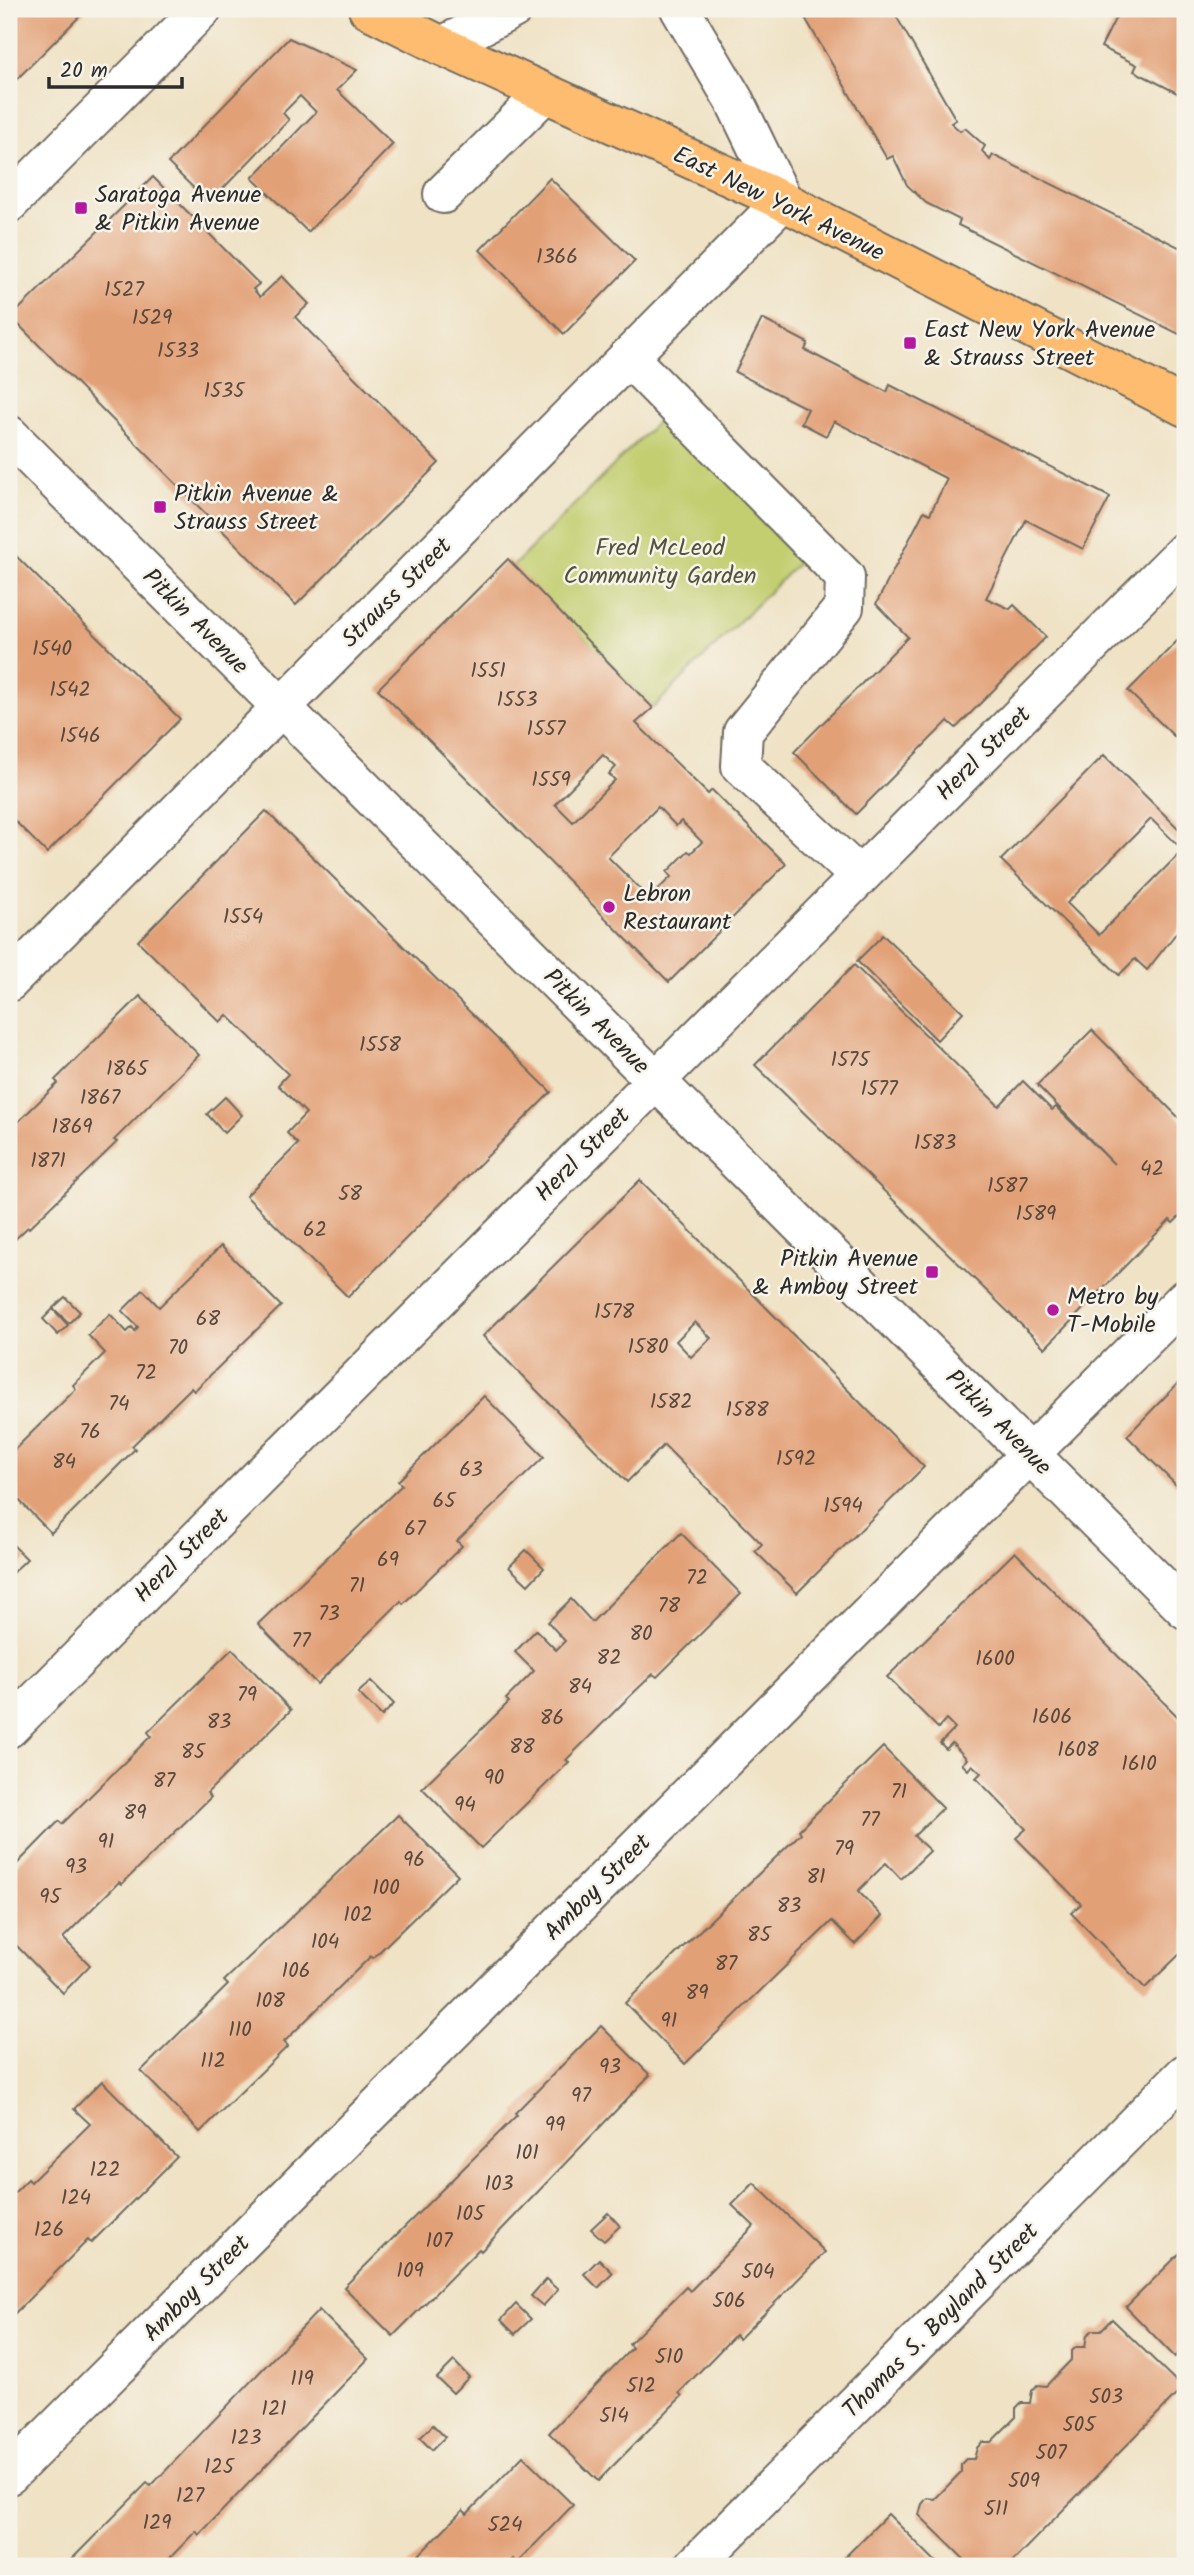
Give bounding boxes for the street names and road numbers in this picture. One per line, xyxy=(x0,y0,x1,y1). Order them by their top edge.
street label: East New York Avenue xyxy=(666,136,891,273)
street label: Strauss Street xyxy=(332,528,462,658)
street label: Pitkin Avenue xyxy=(132,559,258,685)
street label: Herzl Street xyxy=(927,697,1041,811)
street label: Pitkin Avenue xyxy=(533,959,659,1085)
street label: Herzl Street xyxy=(526,1098,640,1212)
street label: Pitkin Avenue xyxy=(935,1360,1061,1486)
street label: Herzl Street xyxy=(125,1499,239,1613)
street label: Amboy Street xyxy=(535,1825,661,1951)
street label: Thomas S. Boyland Street xyxy=(834,2213,1049,2428)
street label: Amboy Street xyxy=(134,2226,260,2352)

